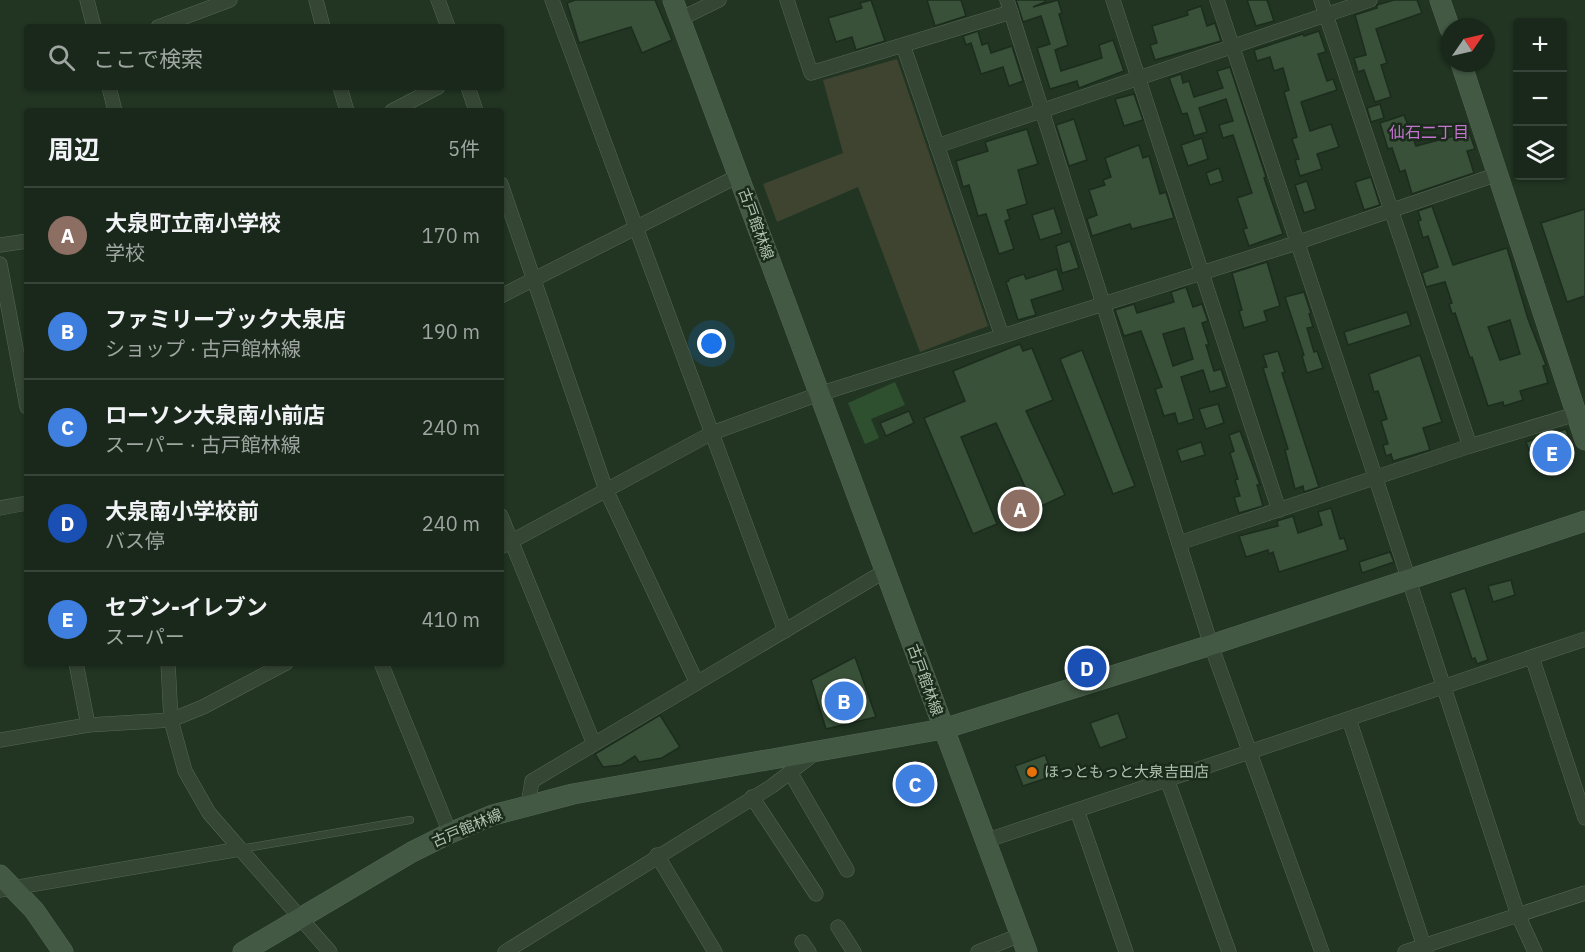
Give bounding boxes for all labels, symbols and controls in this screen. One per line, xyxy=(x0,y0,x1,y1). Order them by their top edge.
north arrow xyxy=(1441,18,1495,72)
map controls xyxy=(1513,18,1567,180)
button: + xyxy=(1513,18,1567,72)
search box xyxy=(24,24,504,90)
icon: search xyxy=(45,41,78,74)
text: ここで検索 xyxy=(93,44,203,73)
button: − xyxy=(1513,72,1567,126)
district label: 仙石二丁目 xyxy=(1389,122,1469,142)
button: layers xyxy=(1513,126,1567,180)
text: 周辺 xyxy=(48,132,100,166)
text: 5件 xyxy=(448,135,480,162)
street label: 古戸館林線 xyxy=(735,185,778,262)
text: 大泉町立南小学校 xyxy=(105,208,281,237)
text: A xyxy=(61,222,74,249)
text: 170 m xyxy=(422,222,480,249)
text: 学校 xyxy=(105,239,145,266)
text: ファミリーブック大泉店 xyxy=(105,304,346,333)
text: B xyxy=(61,318,74,345)
text: 190 m xyxy=(422,318,480,345)
your location xyxy=(697,329,726,358)
text: ショップ · 古戸館林線 xyxy=(105,335,301,362)
text: ローソン大泉南小前店 xyxy=(105,400,325,429)
text: C xyxy=(61,414,74,441)
text: 240 m xyxy=(422,414,480,441)
pin: E xyxy=(1532,430,1572,476)
text: スーパー · 古戸館林線 xyxy=(105,431,301,458)
pin: A xyxy=(1000,486,1040,532)
text: 大泉南小学校前 xyxy=(105,496,259,525)
text: D xyxy=(61,510,74,537)
text: 240 m xyxy=(422,510,480,537)
text: バス停 xyxy=(105,527,165,554)
text: セブン-イレブン xyxy=(105,592,268,621)
text: E xyxy=(61,606,74,633)
text: 410 m xyxy=(422,606,480,633)
text: スーパー xyxy=(105,623,185,650)
street label: 古戸館林線 xyxy=(904,641,947,718)
pin: D xyxy=(1068,646,1106,690)
pin: B xyxy=(824,678,864,724)
pin: C xyxy=(896,762,934,806)
place label: ほっともっと大泉吉田店 xyxy=(1044,762,1209,781)
marker: ほっともっと大泉吉田店 xyxy=(1025,765,1039,779)
street label: 古戸館林線 xyxy=(429,804,505,851)

